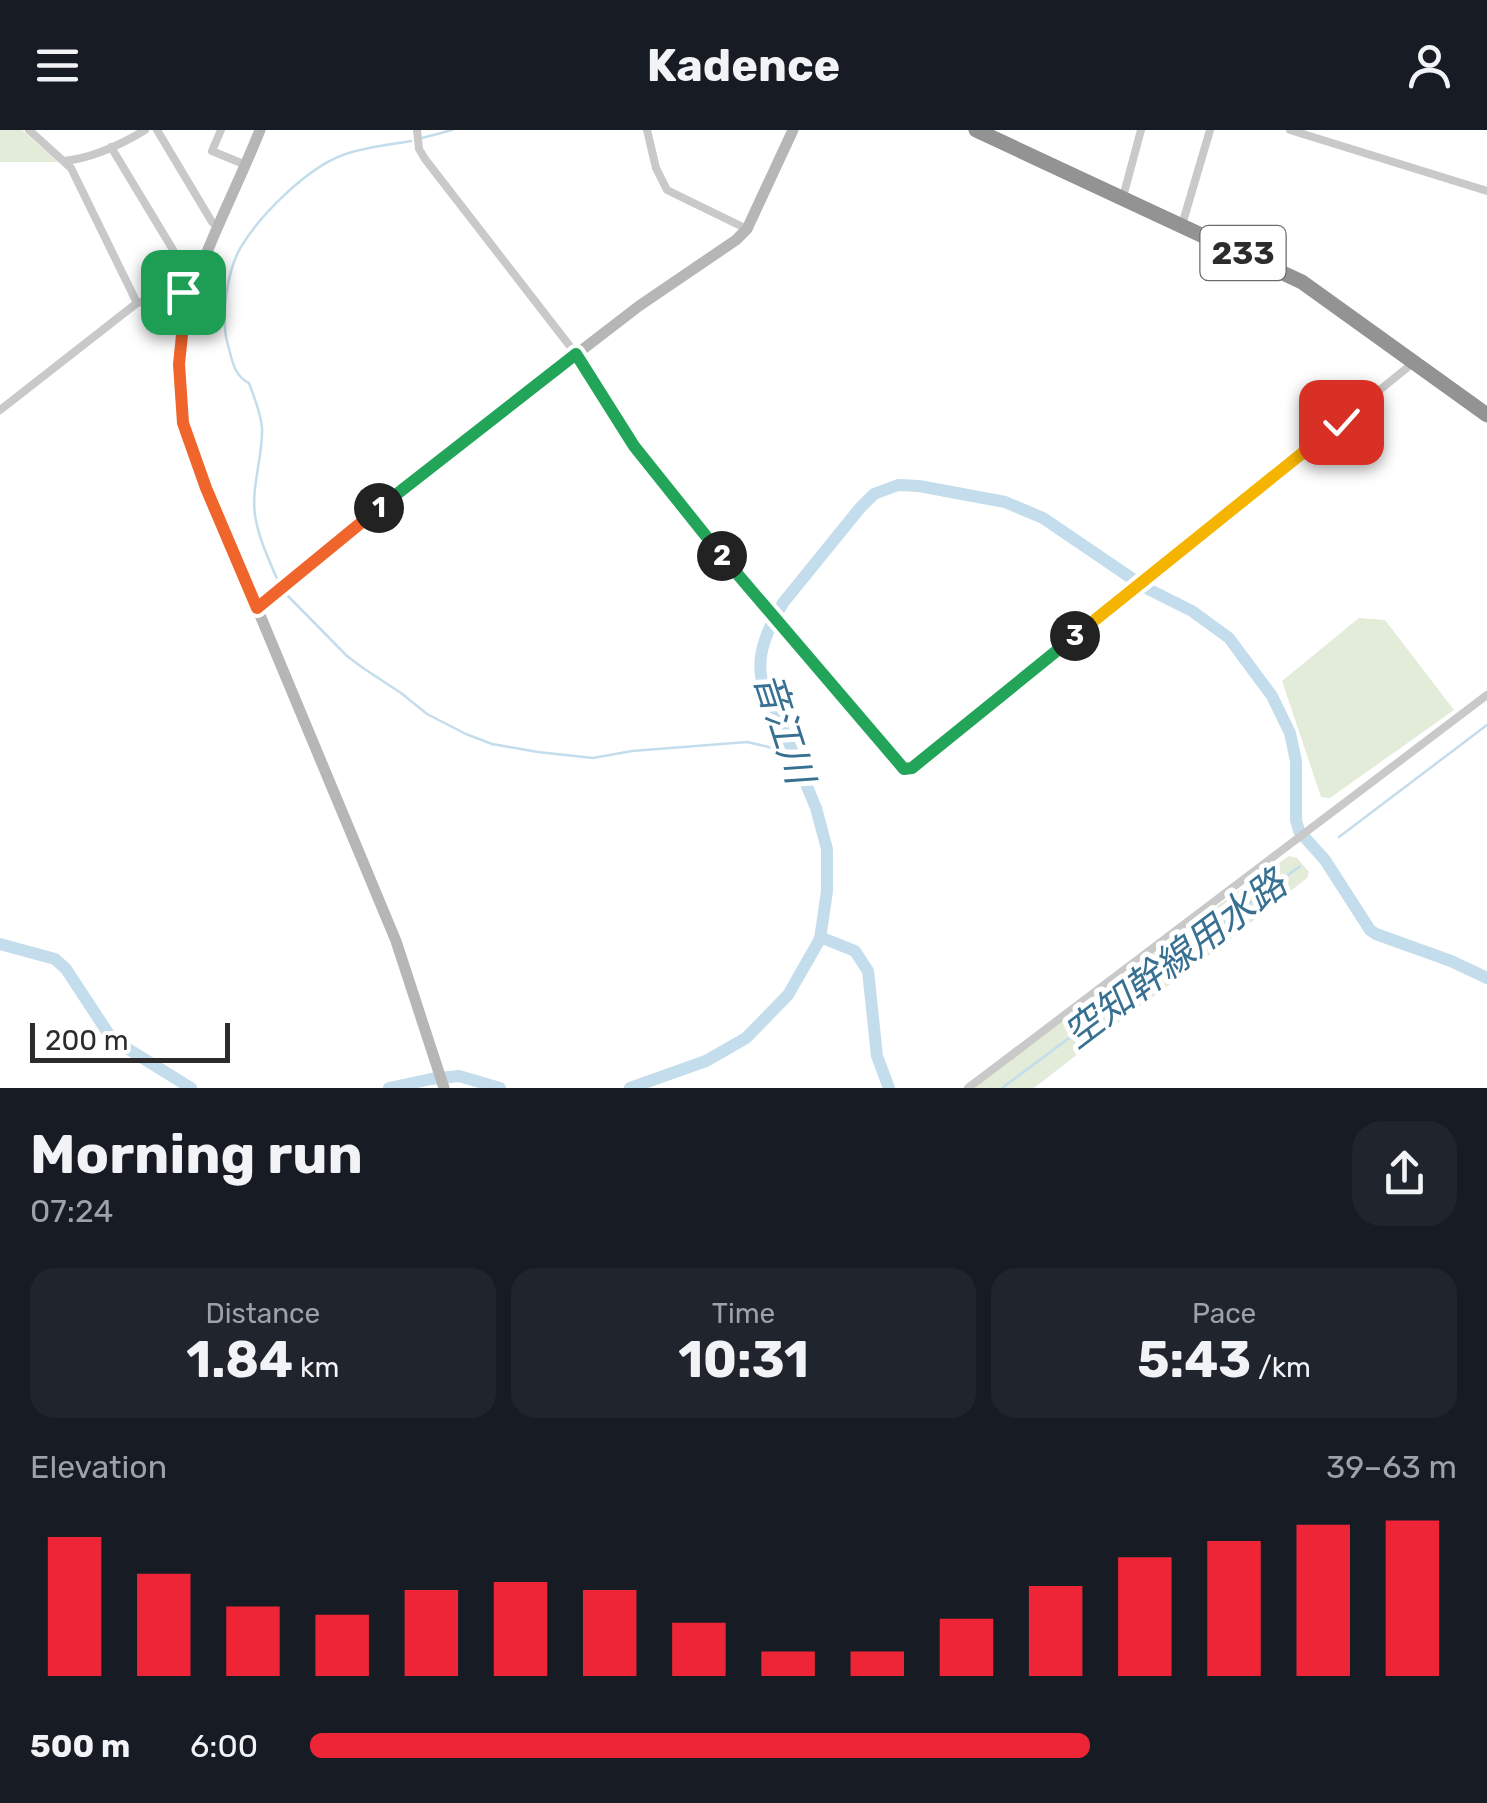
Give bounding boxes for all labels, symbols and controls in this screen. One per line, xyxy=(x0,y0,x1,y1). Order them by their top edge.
icon: menu xyxy=(30,38,85,93)
icon: person xyxy=(1402,38,1457,93)
text: Kadence xyxy=(647,39,840,92)
road number: 233 xyxy=(1200,226,1286,280)
pin xyxy=(141,250,226,335)
icon: arrive xyxy=(156,265,211,320)
pin xyxy=(1299,380,1384,465)
icon: check xyxy=(1314,395,1369,450)
pin: 1 xyxy=(354,483,404,533)
text: 1 xyxy=(372,491,386,524)
pin: 2 xyxy=(697,531,747,581)
text: 2 xyxy=(713,539,731,572)
pin: 3 xyxy=(1050,611,1100,661)
text: 3 xyxy=(1066,619,1084,652)
water label: 音江川 xyxy=(745,667,825,793)
water label: 空知幹線用水路 xyxy=(1055,859,1297,1057)
scale bar xyxy=(30,1018,230,1063)
text: 200 m xyxy=(45,1024,129,1057)
button: share xyxy=(1352,1121,1457,1226)
text: Morning run xyxy=(30,1122,363,1187)
text: 07:24 xyxy=(30,1192,113,1230)
text: Distance xyxy=(205,1297,320,1330)
text: Time xyxy=(712,1297,775,1330)
text: Pace xyxy=(1192,1297,1256,1330)
text: 1.84 xyxy=(186,1330,293,1390)
text: 10:31 xyxy=(678,1330,809,1390)
text: 5:43 xyxy=(1137,1330,1251,1390)
text: km xyxy=(293,1351,339,1384)
text: /km xyxy=(1251,1351,1311,1384)
text: Elevation xyxy=(30,1448,167,1486)
text: 39–63 m xyxy=(1326,1448,1457,1486)
text: 500 m xyxy=(30,1727,130,1765)
text: 6:00 xyxy=(190,1727,258,1765)

